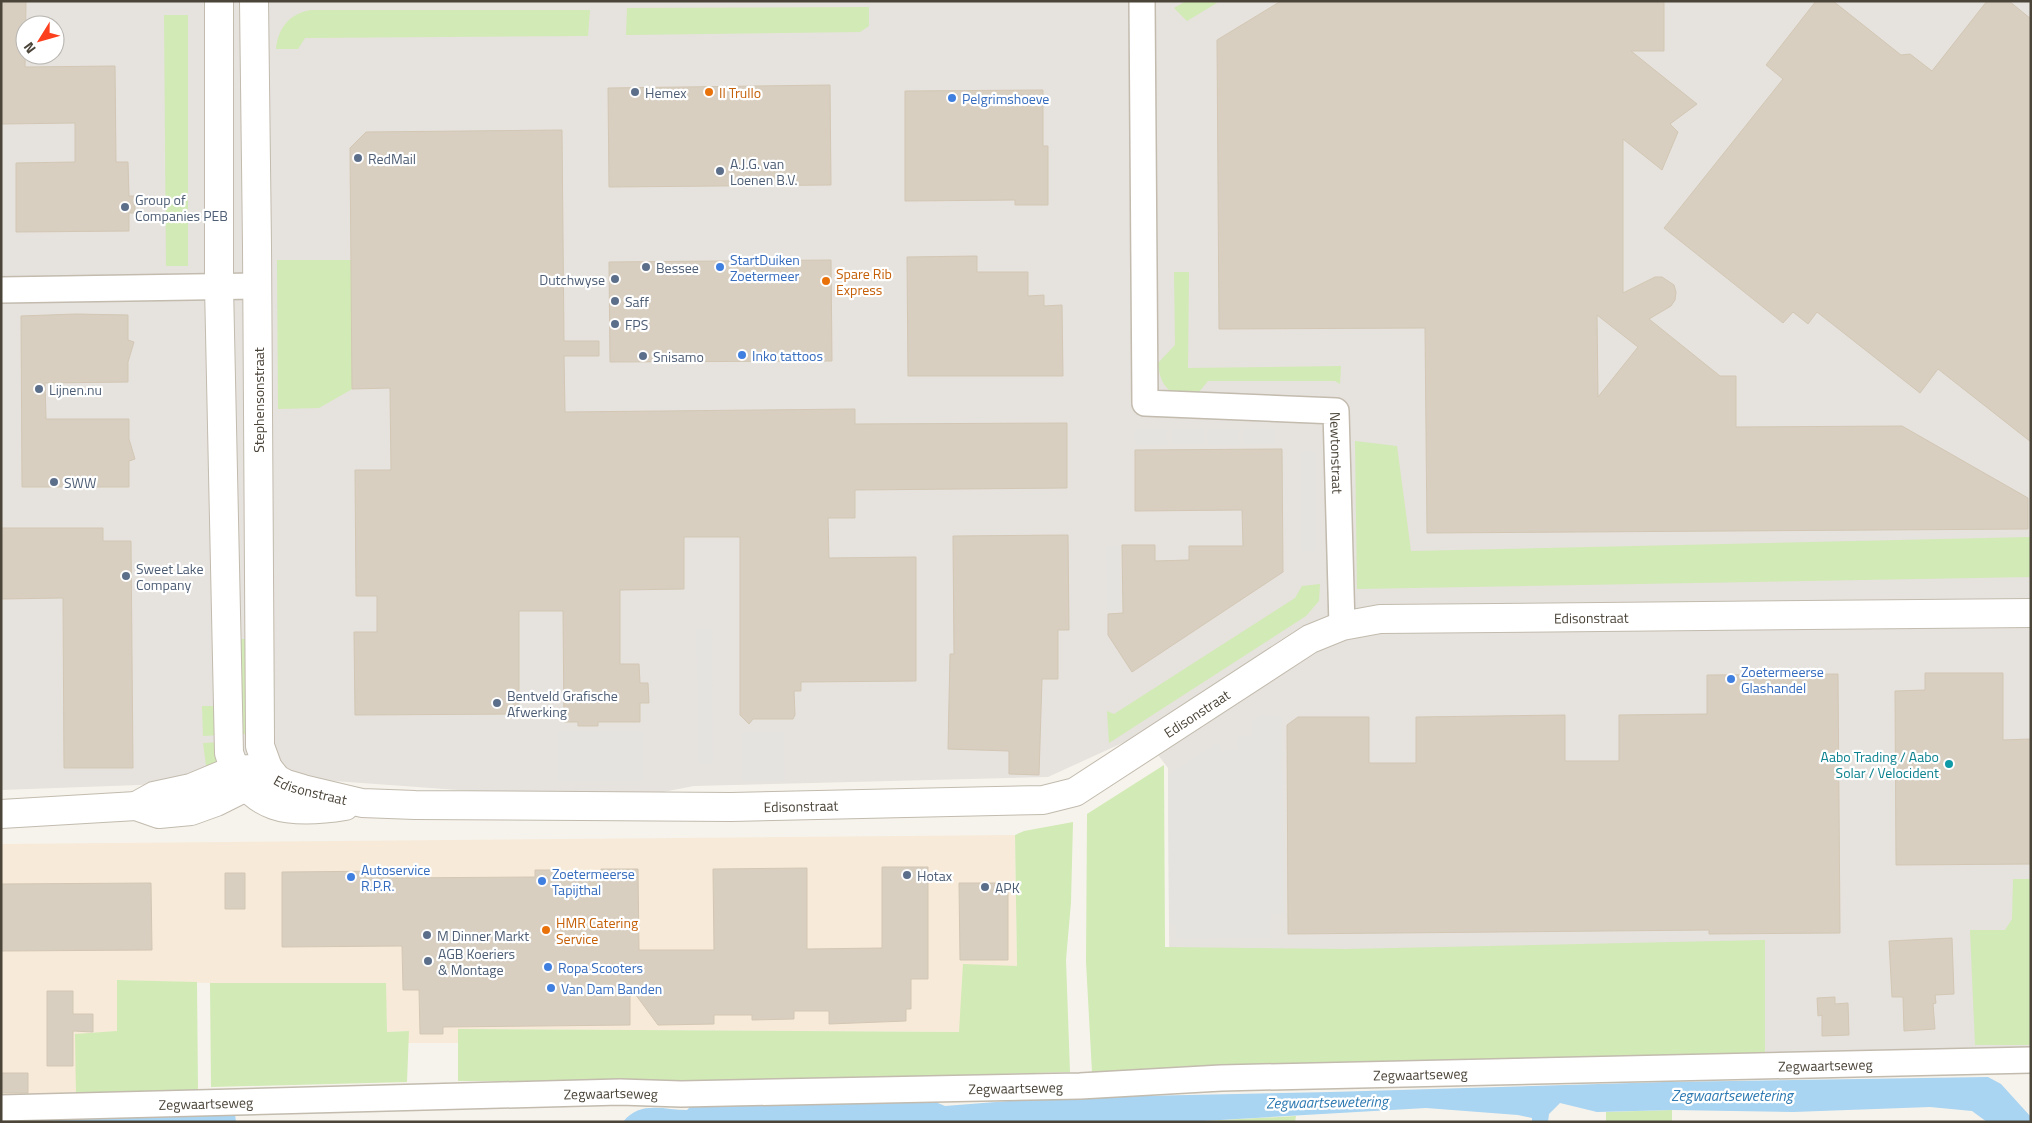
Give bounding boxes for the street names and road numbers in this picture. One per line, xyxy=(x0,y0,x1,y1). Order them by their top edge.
street label: Stephensonstraat xyxy=(248,347,269,453)
street label: Newtonstraat xyxy=(1326,411,1349,494)
street label: Edisonstraat xyxy=(1554,606,1629,628)
street label: Edisonstraat xyxy=(1159,684,1234,742)
street label: Edisonstraat xyxy=(270,769,349,810)
street label: Edisonstraat xyxy=(763,794,839,817)
street label: Zegwaartseweg xyxy=(1778,1053,1873,1076)
street label: Zegwaartseweg xyxy=(1373,1062,1468,1085)
street label: Zegwaartseweg xyxy=(968,1076,1063,1099)
street label: Zegwaartseweg xyxy=(563,1081,658,1104)
street label: Zegwaartseweg xyxy=(158,1091,253,1114)

